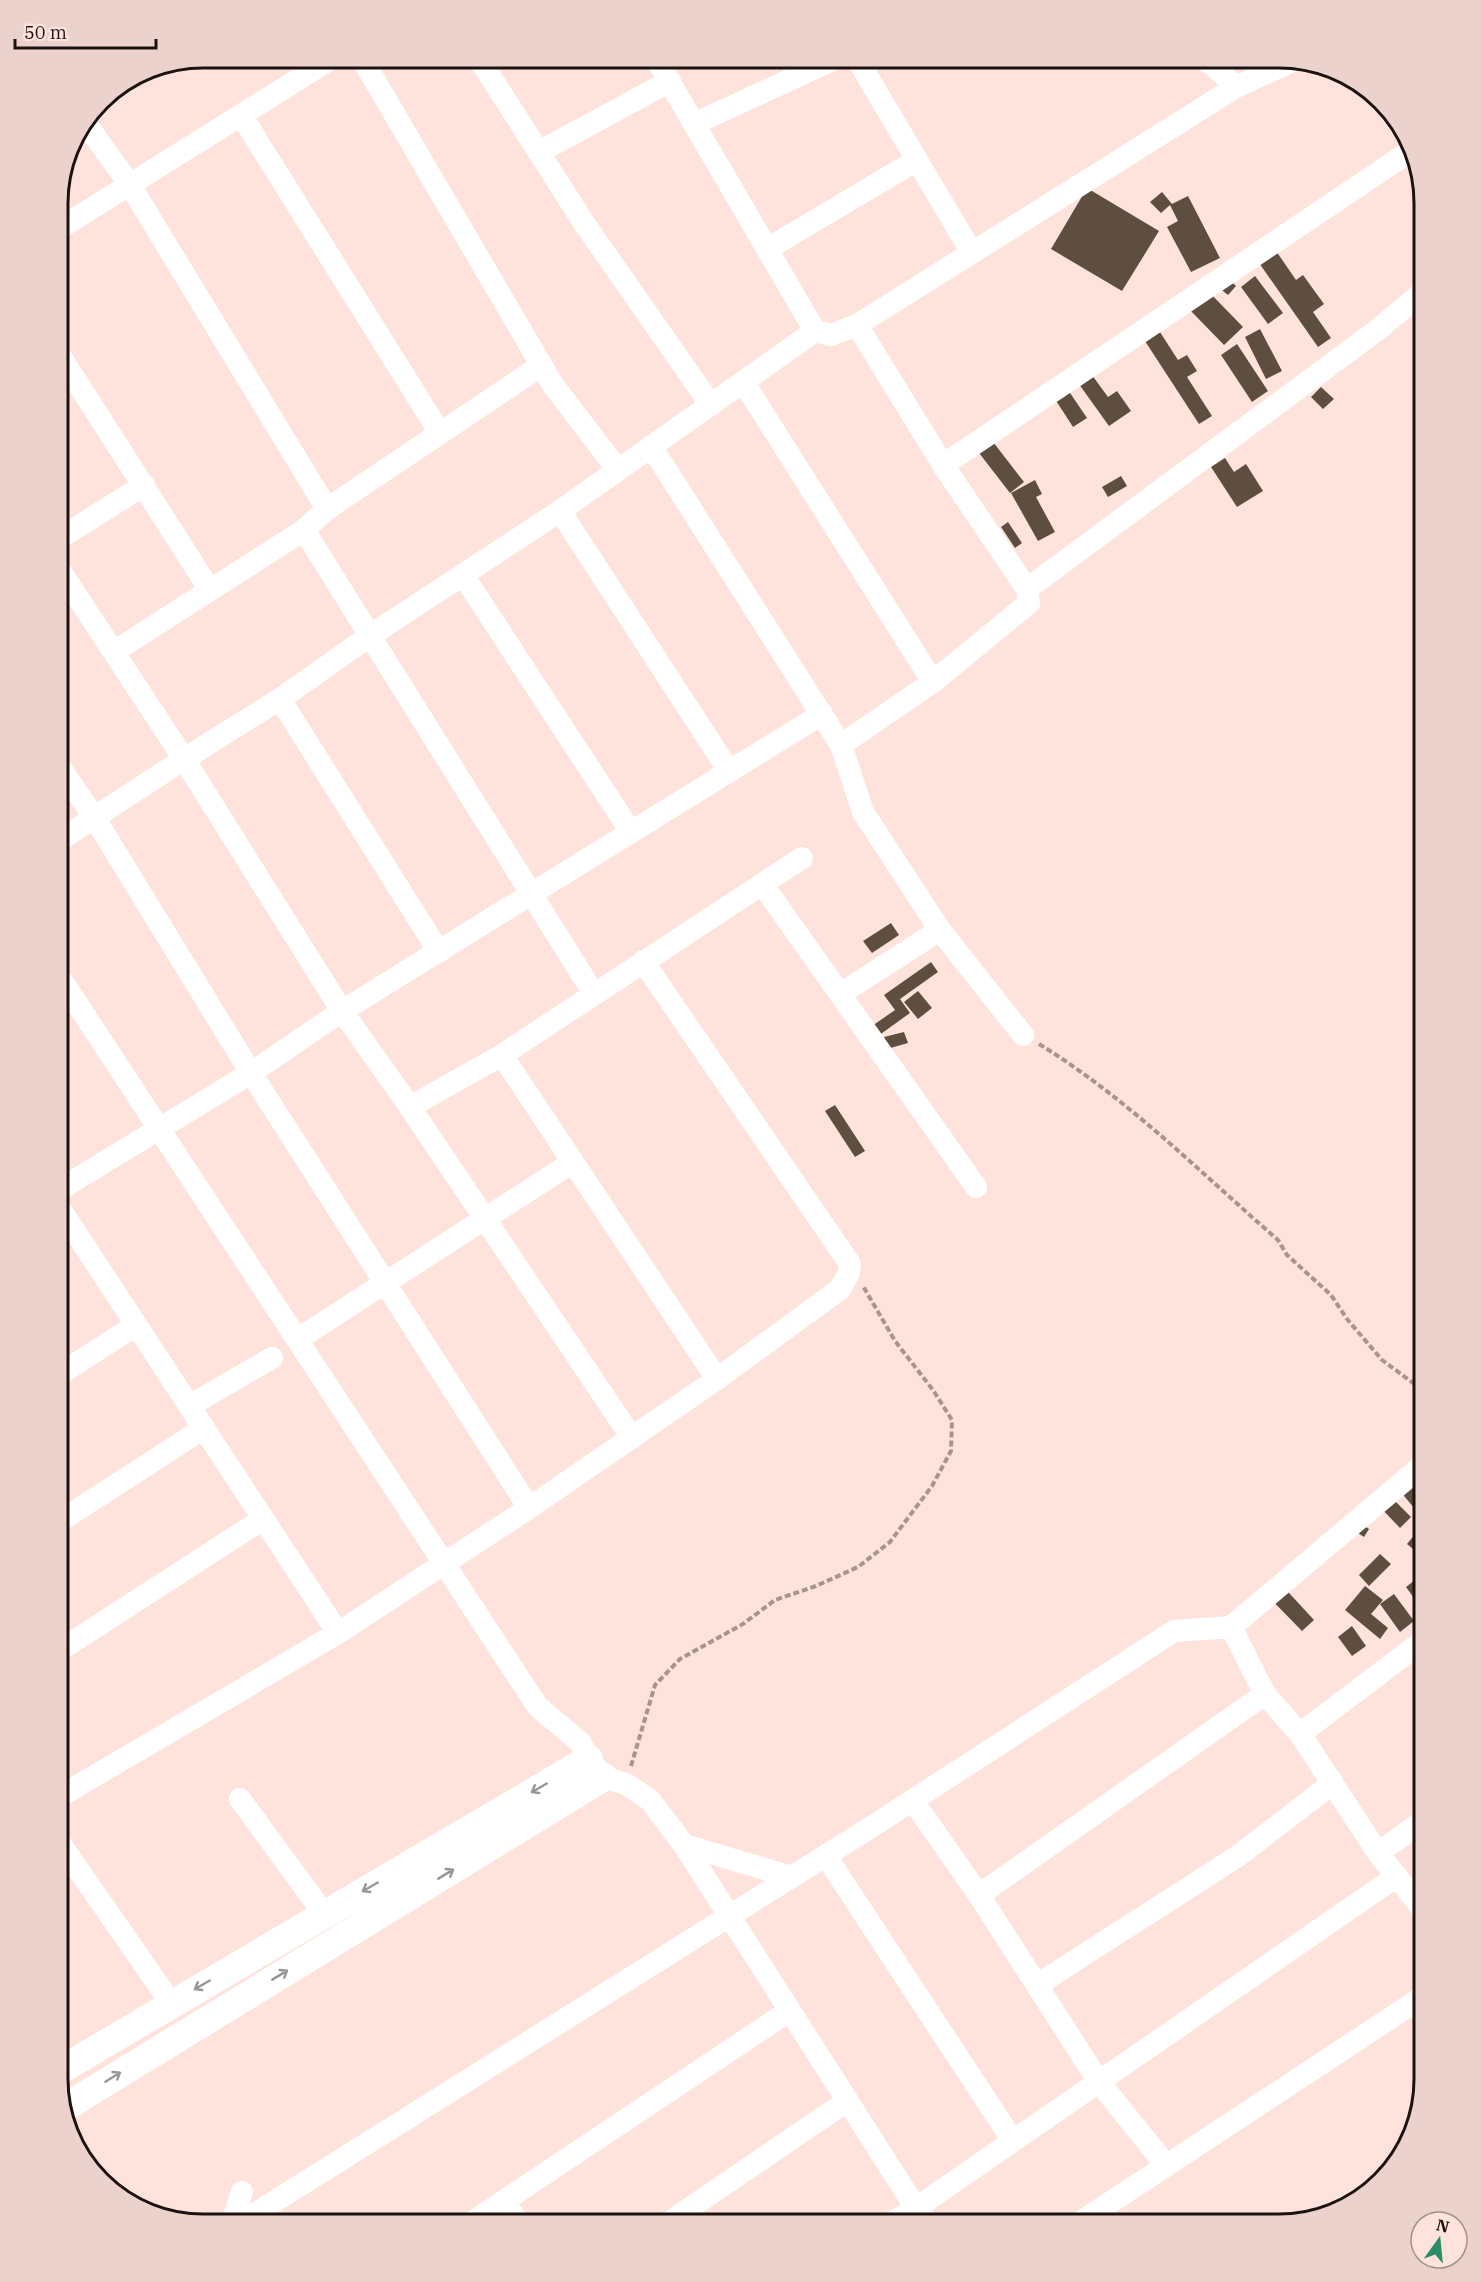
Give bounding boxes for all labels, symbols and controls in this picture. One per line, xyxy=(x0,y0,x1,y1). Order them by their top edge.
scale bar xyxy=(15,12,156,50)
text: 50 m xyxy=(24,21,67,44)
one-way arrow xyxy=(531,1783,548,1795)
one-way arrow xyxy=(437,1867,454,1879)
one-way arrow xyxy=(362,1881,379,1893)
one-way arrow xyxy=(271,1969,288,1982)
one-way arrow xyxy=(194,1979,211,1991)
one-way arrow xyxy=(104,2070,121,2082)
north arrow xyxy=(1409,2210,1469,2270)
text: N xyxy=(1434,2214,1452,2237)

